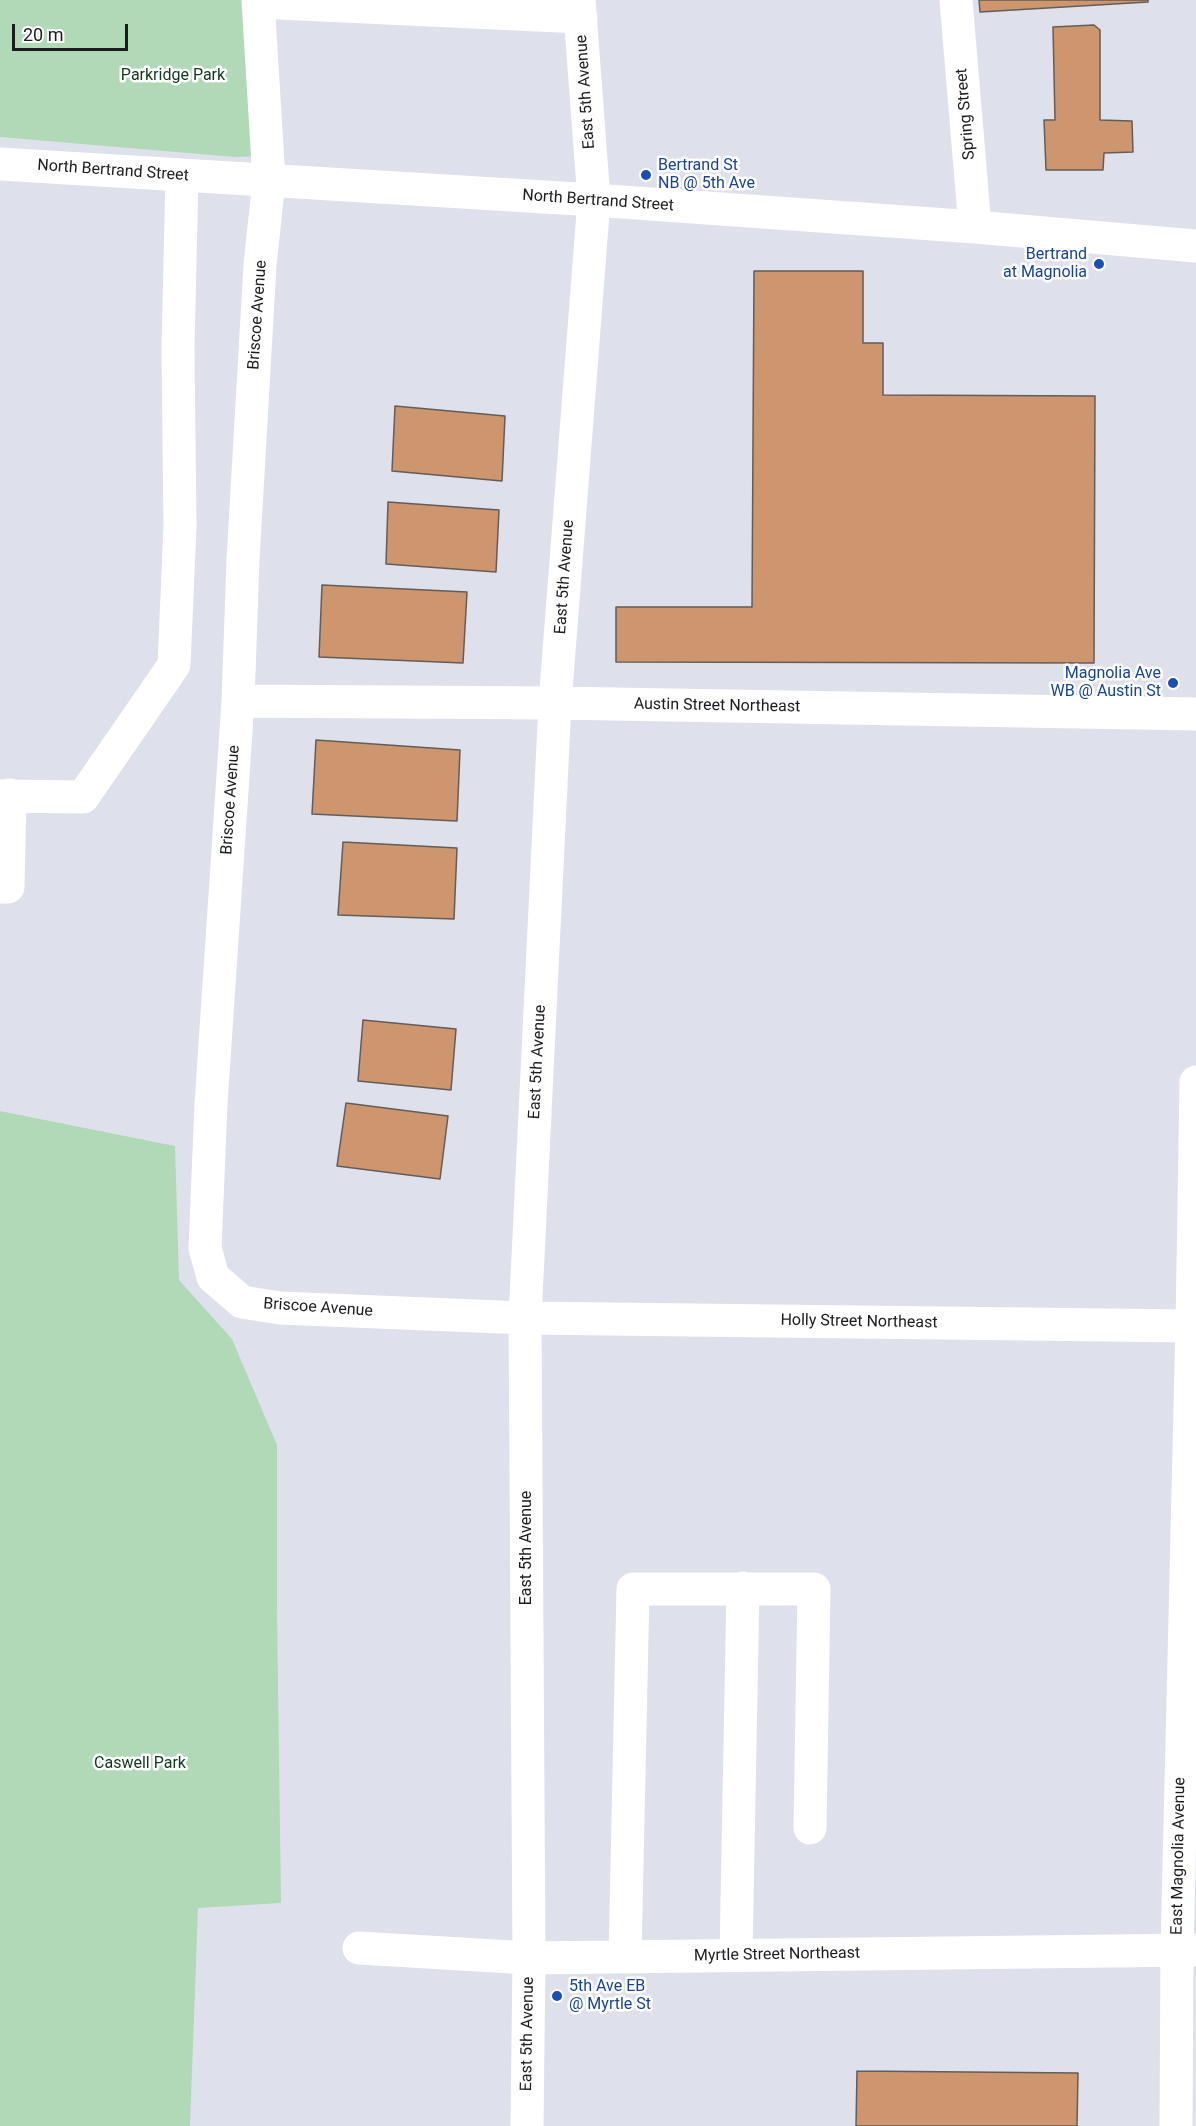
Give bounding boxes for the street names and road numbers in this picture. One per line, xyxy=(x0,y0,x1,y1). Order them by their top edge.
street label: East 5th Avenue xyxy=(572,34,600,150)
street label: Spring Street xyxy=(952,67,980,161)
street label: North Bertrand Street xyxy=(37,156,189,186)
street label: North Bertrand Street xyxy=(522,186,674,216)
street label: Briscoe Avenue xyxy=(245,260,271,370)
street label: East 5th Avenue xyxy=(551,519,579,635)
street label: Austin Street Northeast xyxy=(634,695,800,717)
street label: Briscoe Avenue xyxy=(218,745,244,855)
street label: East 5th Avenue xyxy=(525,1004,551,1120)
street label: Briscoe Avenue xyxy=(263,1295,373,1321)
street label: Holly Street Northeast xyxy=(780,1311,938,1333)
street label: East 5th Avenue xyxy=(517,1491,537,1605)
street label: East Magnolia Avenue xyxy=(1168,1777,1190,1935)
street label: Myrtle Street Northeast xyxy=(694,1944,860,1966)
street label: East 5th Avenue xyxy=(517,1977,539,2091)

